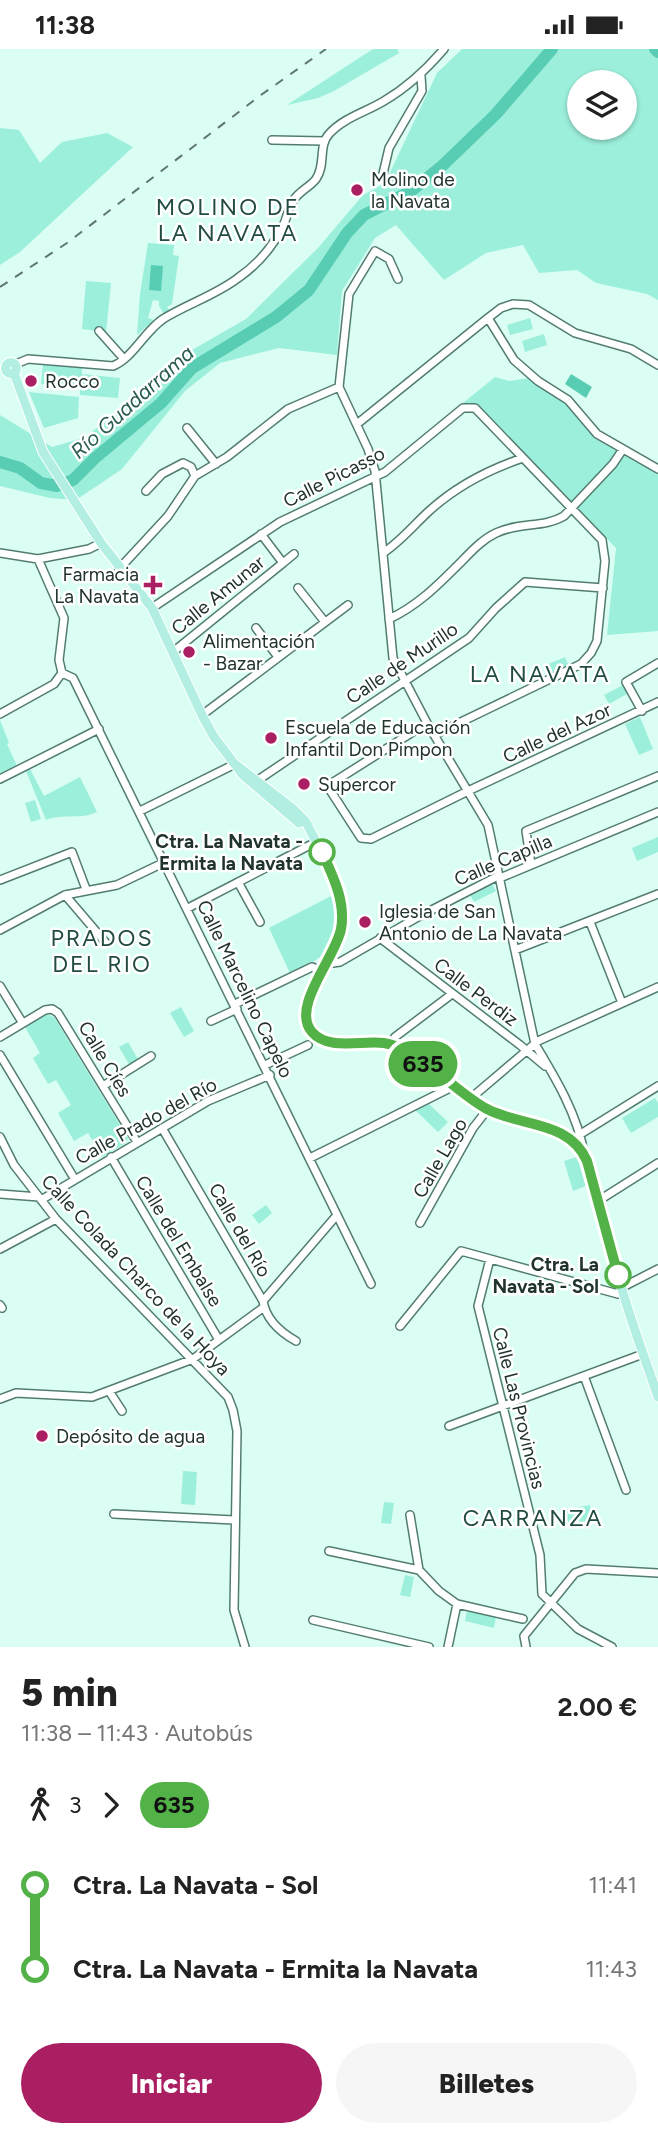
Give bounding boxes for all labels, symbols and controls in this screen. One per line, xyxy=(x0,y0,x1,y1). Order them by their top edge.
text: 11:38 xyxy=(35,9,95,41)
map controls xyxy=(567,70,637,140)
button: layers xyxy=(567,70,637,140)
place label: Molino de la Navata xyxy=(371,168,455,213)
marker: Molino de la Navata xyxy=(349,182,365,198)
district label: MOLINO DE LA NAVATA xyxy=(156,193,300,247)
water label: Río Guadarrama xyxy=(65,340,199,464)
place label: Rocco xyxy=(45,370,100,393)
marker: Rocco xyxy=(23,373,39,389)
street label: Calle Picasso xyxy=(279,442,389,512)
street label: Calle Amunar xyxy=(167,550,270,640)
place label: Farmacia La Navata xyxy=(54,563,139,608)
marker: Farmacia La Navata xyxy=(145,577,161,593)
street label: Calle de Murillo xyxy=(342,617,462,709)
place label: Alimentación - Bazar xyxy=(203,630,315,675)
marker: Alimentación - Bazar xyxy=(181,644,197,660)
district label: LA NAVATA xyxy=(470,660,610,688)
street label: Calle del Azor xyxy=(499,698,615,768)
place label: Escuela de Educación Infantil Don Pimpon xyxy=(285,716,470,761)
marker: Escuela de Educación Infantil Don Pimpon xyxy=(263,730,279,746)
place label: Supercor xyxy=(318,773,397,796)
marker: Supercor xyxy=(296,776,312,792)
street label: Calle Capilla xyxy=(451,829,555,891)
place label: Ctra. La Navata - Ermita la Navata xyxy=(155,830,303,875)
marker: Ctra. La Navata - Ermita la Navata xyxy=(309,839,335,865)
street label: Calle Marcelino Capelo xyxy=(192,896,298,1082)
place label: Iglesia de San Antonio de La Navata xyxy=(379,900,562,945)
marker: Iglesia de San Antonio de La Navata xyxy=(357,914,373,930)
district label: PRADOS DEL RIO xyxy=(50,924,154,978)
street label: Calle Perdiz xyxy=(429,953,523,1031)
street label: Calle Cíes xyxy=(73,1017,137,1101)
line badge: 635 xyxy=(383,1041,463,1087)
text: 635 xyxy=(402,1049,444,1078)
street label: Calle Prado del Río xyxy=(71,1073,221,1169)
street label: Calle Lago xyxy=(408,1114,472,1202)
street label: Calle Colada Charco de la Hoya xyxy=(37,1170,235,1380)
street label: Calle del Embalse xyxy=(131,1171,227,1311)
street label: Calle del Río xyxy=(204,1179,276,1281)
place label: Ctra. La Navata - Sol xyxy=(492,1253,599,1298)
marker: Ctra. La Navata - Sol xyxy=(605,1262,631,1288)
street label: Calle Las Provincias xyxy=(488,1325,550,1492)
place label: Depósito de agua xyxy=(56,1425,205,1448)
marker: Depósito de agua xyxy=(34,1428,50,1444)
district label: CARRANZA xyxy=(463,1504,603,1532)
text: 5 min xyxy=(21,1670,118,1716)
text: 2.00 € xyxy=(558,1691,637,1723)
text: 11:38 – 11:43 · Autobús xyxy=(21,1719,253,1747)
icon: walk xyxy=(21,1786,59,1824)
icon: forward xyxy=(92,1786,130,1824)
text: 635 xyxy=(154,1790,195,1819)
text: 3 xyxy=(69,1791,82,1819)
text: Ctra. La Navata - Sol xyxy=(73,1869,319,1901)
text: 11:41 xyxy=(588,1871,637,1899)
text: Ctra. La Navata - Ermita la Navata xyxy=(73,1953,478,1985)
text: 11:43 xyxy=(585,1955,637,1983)
button: Iniciar xyxy=(21,2043,322,2123)
button: Billetes xyxy=(336,2043,637,2123)

